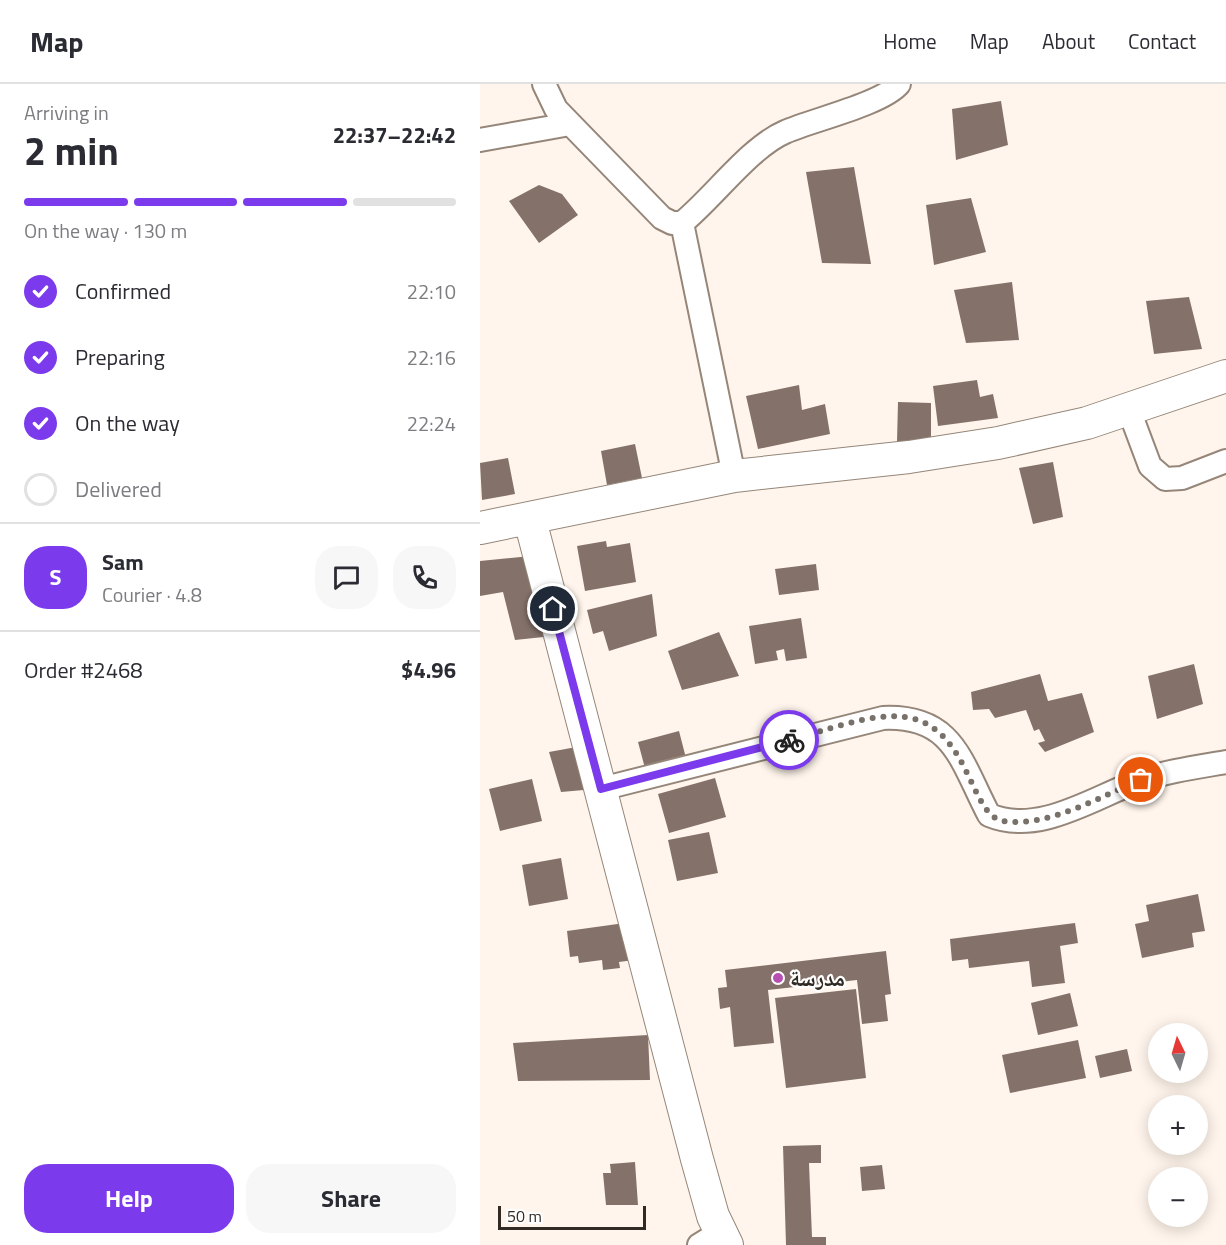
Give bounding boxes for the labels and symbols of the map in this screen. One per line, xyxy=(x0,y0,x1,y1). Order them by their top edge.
pin xyxy=(527,583,578,634)
courier xyxy=(759,710,819,770)
pin xyxy=(1115,754,1166,805)
place label: مدرسة xyxy=(790,961,845,995)
marker: مدرسة xyxy=(771,971,785,985)
north arrow xyxy=(1148,1023,1208,1083)
scale bar xyxy=(498,1203,646,1230)

